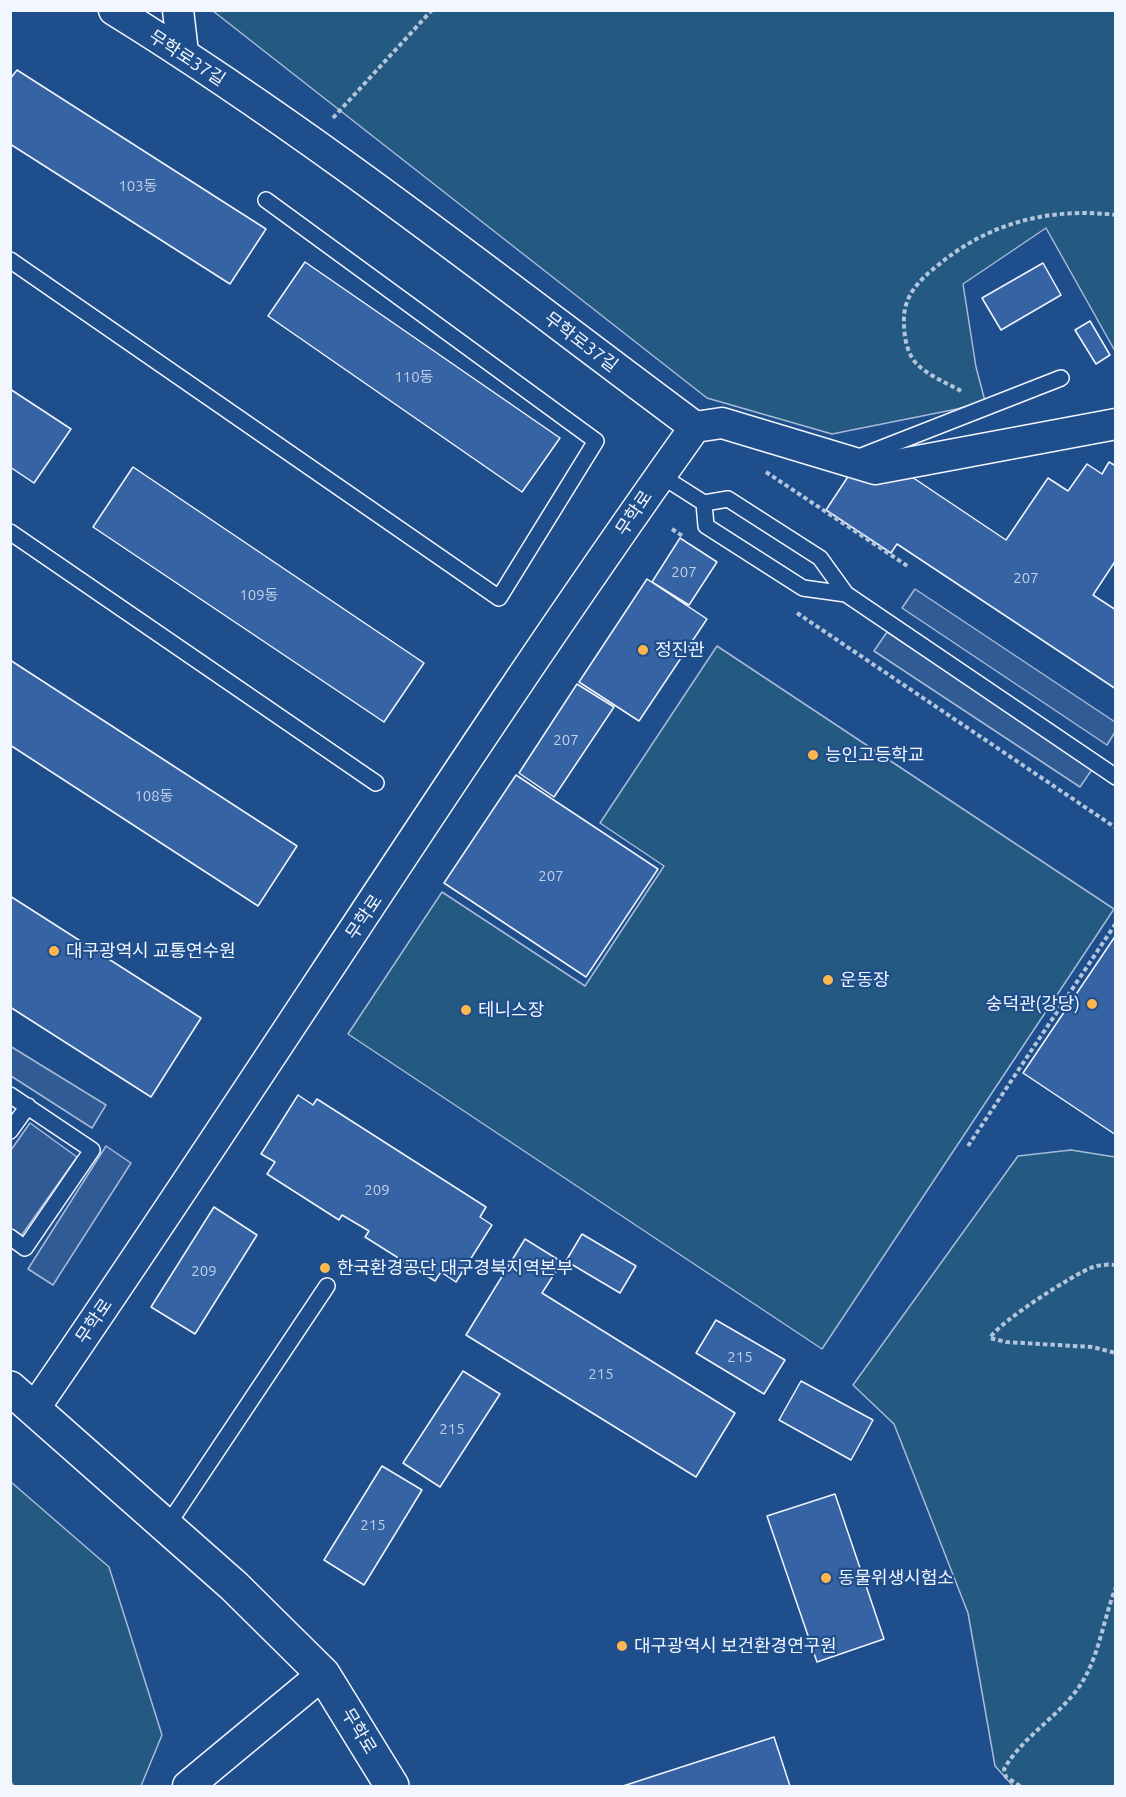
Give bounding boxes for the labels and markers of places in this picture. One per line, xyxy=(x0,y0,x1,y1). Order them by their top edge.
place label: 정진관 xyxy=(655,639,705,661)
marker: 정진관 xyxy=(636,643,650,657)
place label: 능인고등학교 xyxy=(825,744,924,766)
marker: 능인고등학교 xyxy=(806,748,820,762)
place label: 대구광역시 교통연수원 xyxy=(66,940,236,962)
marker: 대구광역시 교통연수원 xyxy=(47,944,61,958)
place label: 운동장 xyxy=(840,969,890,991)
marker: 운동장 xyxy=(821,973,835,987)
place label: 숭덕관(강당) xyxy=(986,993,1080,1015)
marker: 숭덕관(강당) xyxy=(1085,997,1099,1011)
place label: 테니스장 xyxy=(478,999,544,1021)
marker: 테니스장 xyxy=(459,1003,473,1017)
place label: 한국환경공단 대구경북지역본부 xyxy=(337,1257,573,1279)
marker: 한국환경공단 대구경북지역본부 xyxy=(318,1261,332,1275)
place label: 동물위생시험소 xyxy=(838,1567,954,1589)
marker: 동물위생시험소 xyxy=(819,1571,833,1585)
place label: 대구광역시 보건환경연구원 xyxy=(634,1635,837,1657)
marker: 대구광역시 보건환경연구원 xyxy=(615,1639,629,1653)

